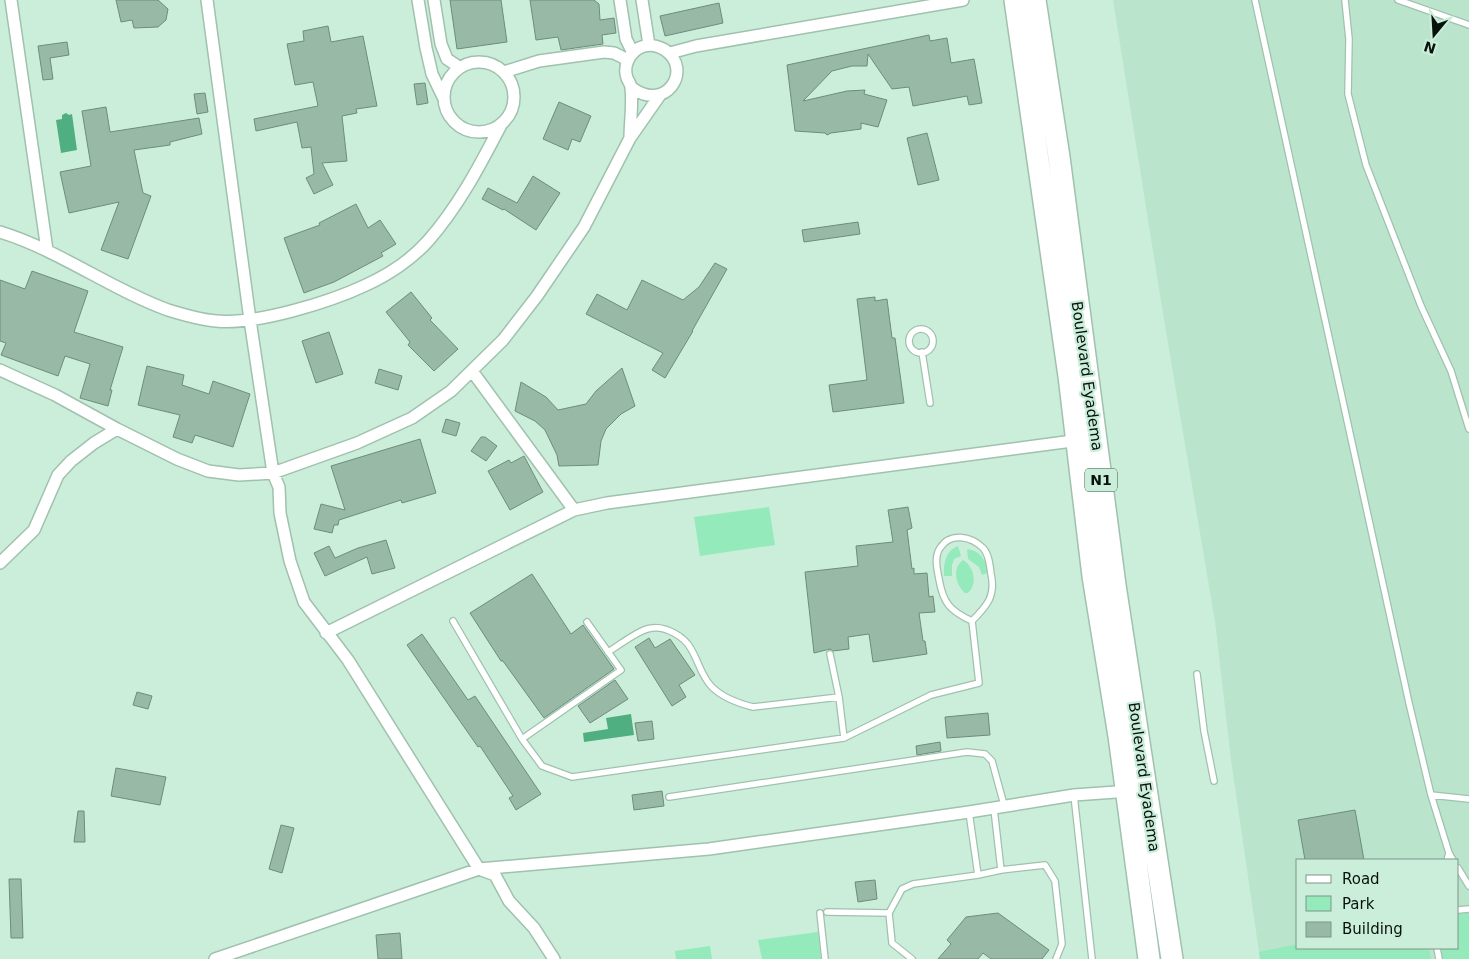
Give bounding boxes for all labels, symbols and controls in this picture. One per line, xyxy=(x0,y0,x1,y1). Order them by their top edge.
north arrow xyxy=(1409,10,1459,60)
text: N xyxy=(1422,38,1438,57)
street label: Boulevard Eyadema xyxy=(1068,300,1106,452)
road number: N1 xyxy=(1085,468,1117,492)
street label: Boulevard Eyadema xyxy=(1125,701,1163,853)
legend xyxy=(1296,859,1459,949)
text: Road xyxy=(1342,870,1380,888)
text: Park xyxy=(1342,895,1375,913)
text: Building xyxy=(1342,920,1403,938)

